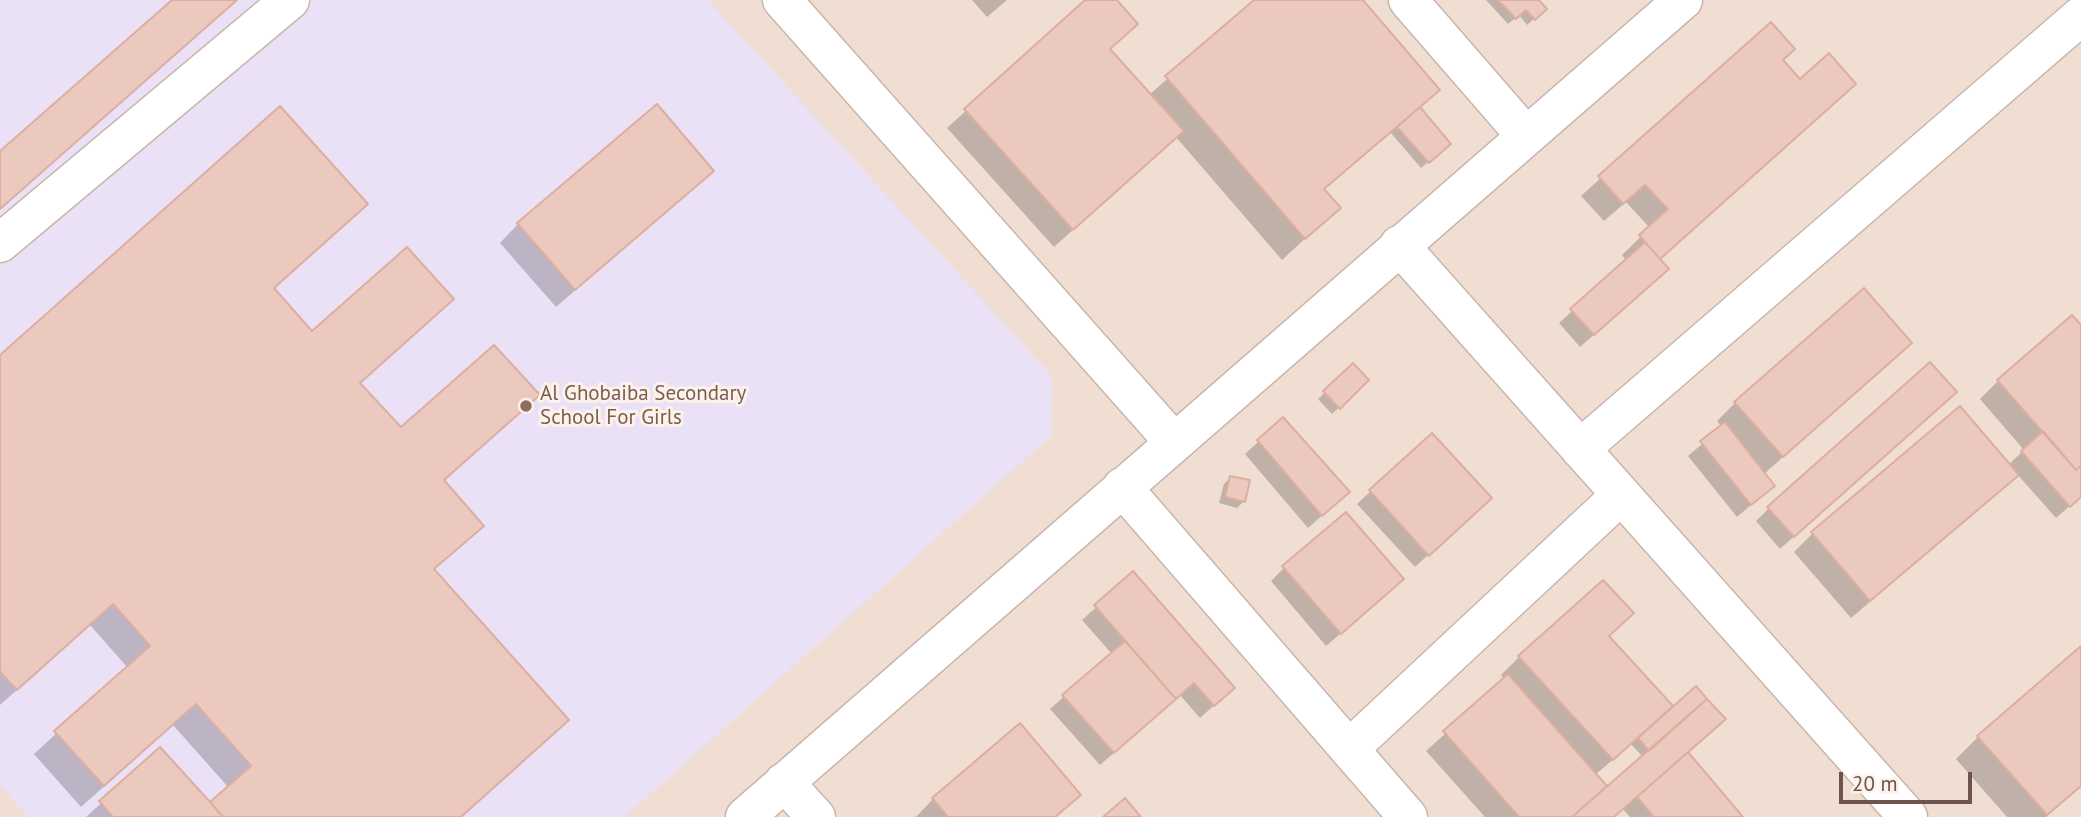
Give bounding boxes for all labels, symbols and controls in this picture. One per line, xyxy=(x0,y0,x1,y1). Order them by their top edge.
place label: Al Ghobaiba Secondary School For Girls xyxy=(540,381,746,431)
marker: Al Ghobaiba Secondary School For Girls xyxy=(518,398,534,414)
scale bar xyxy=(1843,758,1976,802)
text: 20 m xyxy=(1852,770,1898,797)

